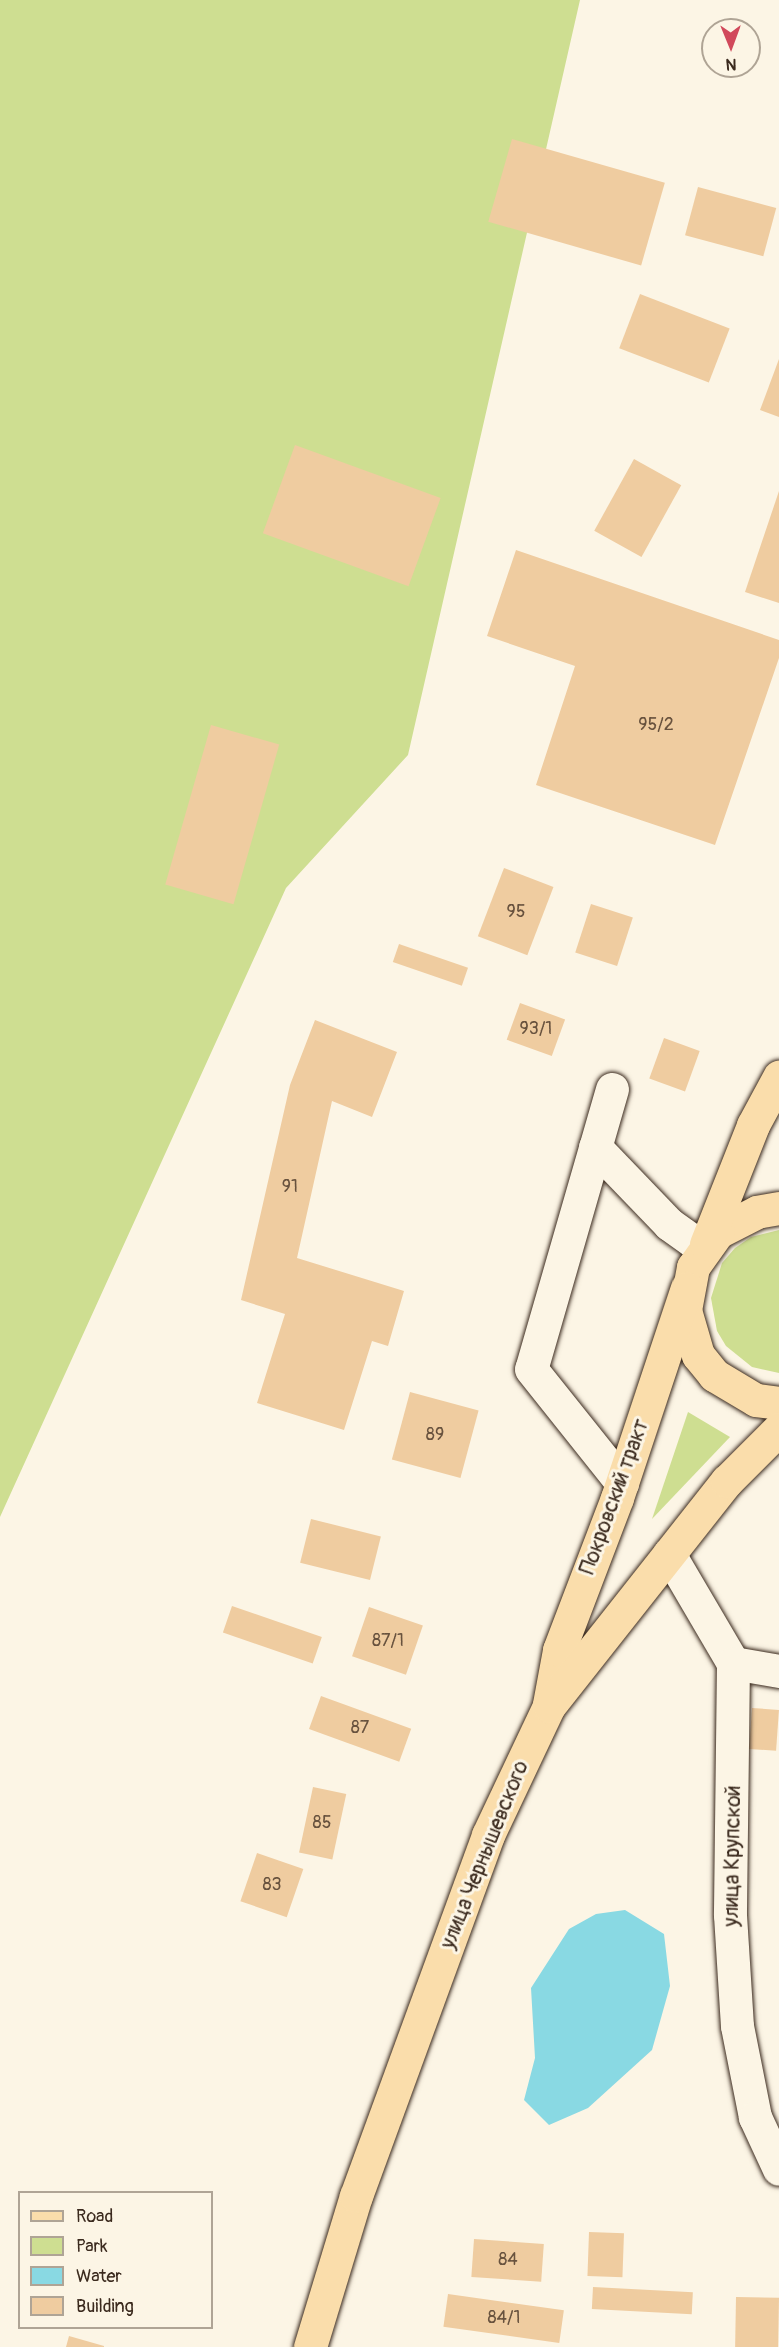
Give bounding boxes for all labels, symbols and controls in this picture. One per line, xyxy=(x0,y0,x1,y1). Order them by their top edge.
north arrow xyxy=(701,18,761,78)
text: N xyxy=(726,54,737,74)
house number: 95/2 xyxy=(638,714,674,736)
house number: 95 xyxy=(506,901,526,923)
house number: 93/1 xyxy=(520,1018,552,1040)
house number: 91 xyxy=(282,1176,298,1198)
street label: Покровский тракт xyxy=(575,1416,655,1578)
house number: 89 xyxy=(426,1424,444,1446)
house number: 87/1 xyxy=(372,1630,404,1652)
house number: 87 xyxy=(351,1717,369,1739)
street label: улица Чернышевского xyxy=(436,1757,534,1953)
street label: улица Крупской xyxy=(719,1785,747,1927)
house number: 85 xyxy=(313,1812,331,1834)
house number: 83 xyxy=(262,1874,282,1896)
legend xyxy=(18,2191,213,2329)
text: Road xyxy=(76,2205,113,2228)
text: Park xyxy=(76,2235,108,2258)
house number: 84 xyxy=(498,2249,518,2271)
text: Water xyxy=(76,2265,122,2288)
text: Building xyxy=(76,2295,134,2318)
house number: 84/1 xyxy=(487,2307,521,2329)

